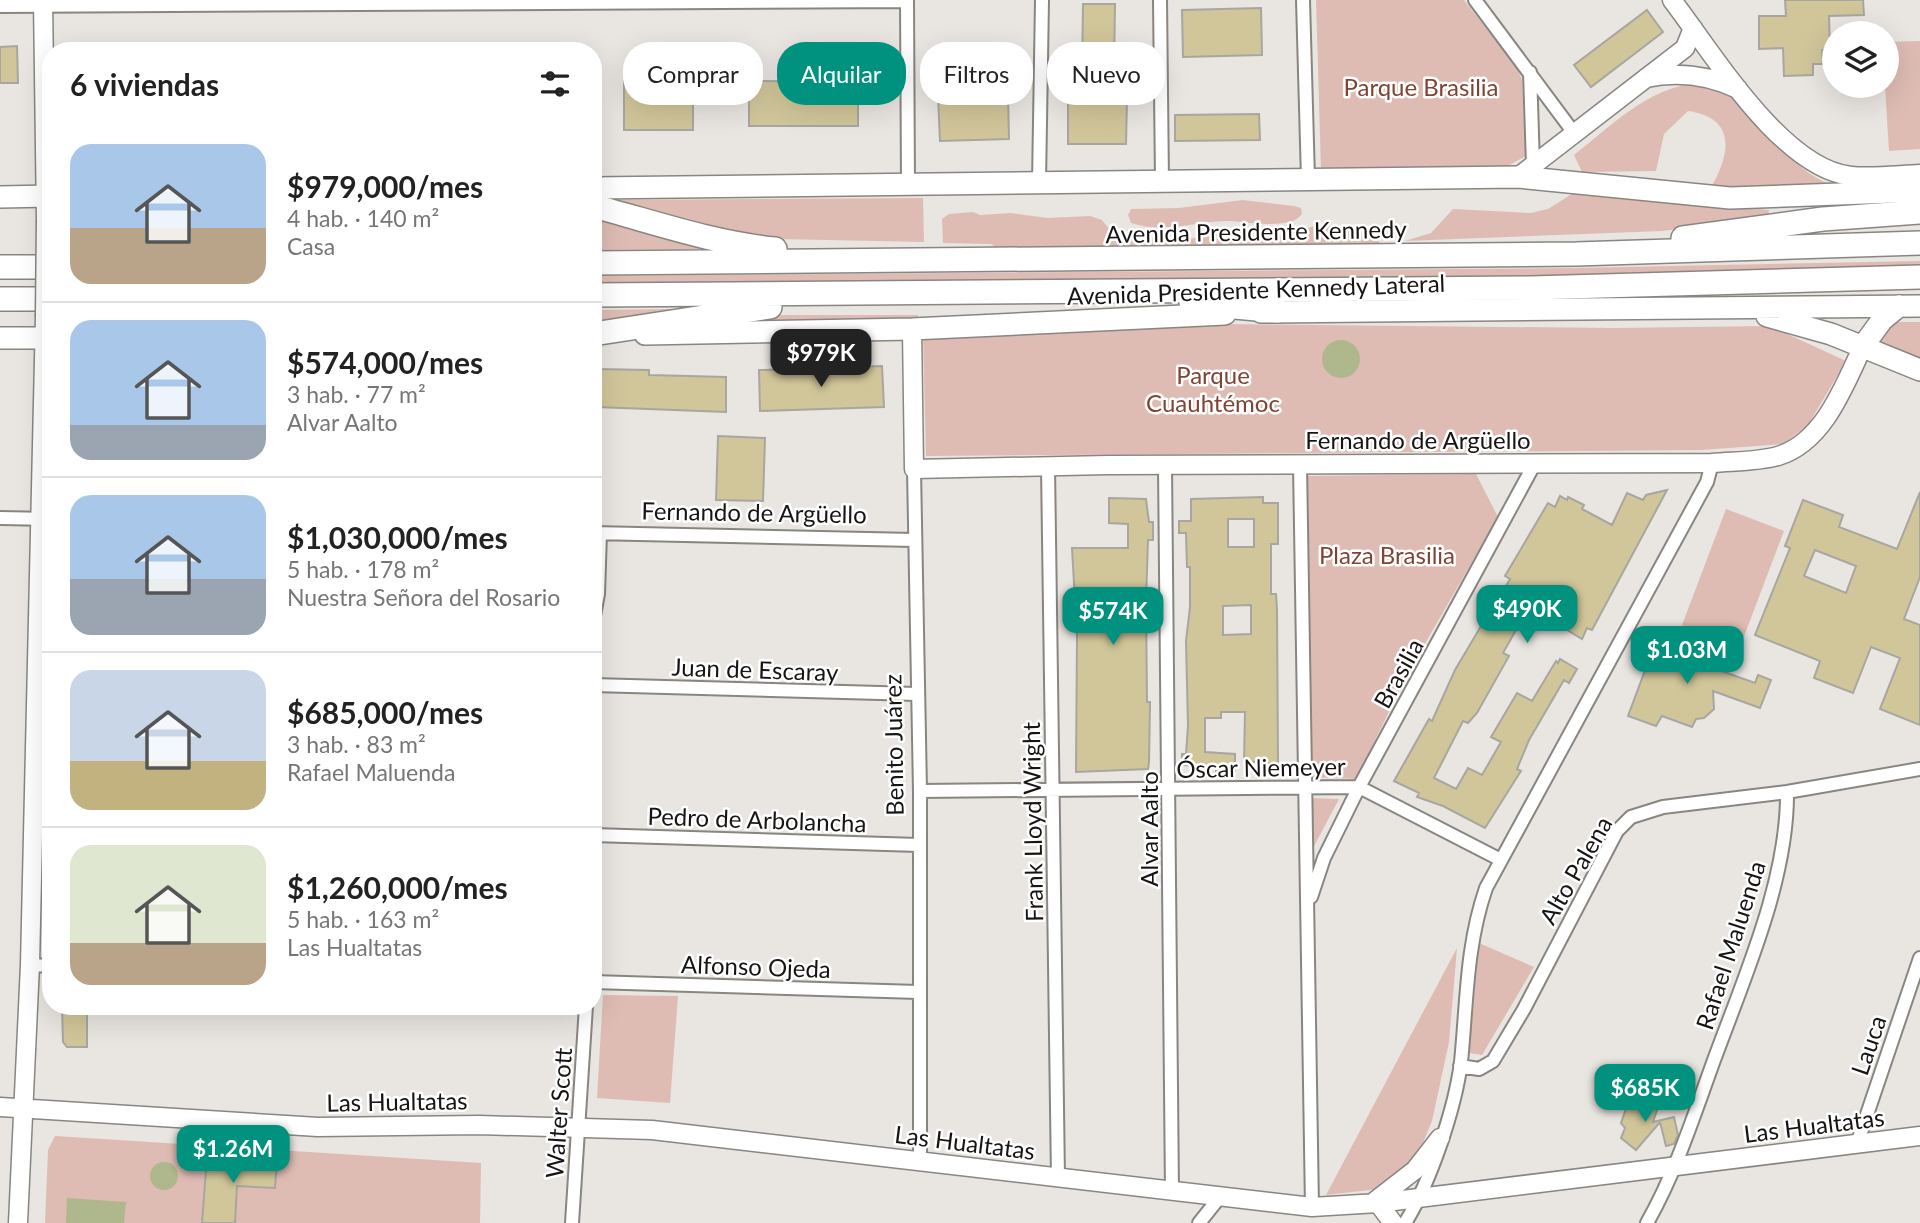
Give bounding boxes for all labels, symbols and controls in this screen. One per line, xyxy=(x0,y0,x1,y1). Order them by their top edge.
map controls xyxy=(1822,21,1899,98)
button: layers xyxy=(1822,21,1899,98)
chip: Comprar xyxy=(623,42,763,105)
chip: Alquilar xyxy=(777,42,906,105)
chip: Filtros xyxy=(920,42,1033,105)
chip: Nuevo xyxy=(1047,42,1165,105)
icon: filters xyxy=(536,65,574,103)
text: 6 viviendas xyxy=(70,66,219,102)
park label: Parque Brasilia xyxy=(1343,72,1499,101)
text: $979,000/mes xyxy=(287,168,483,204)
icon: home xyxy=(126,172,210,256)
text: 4 hab. · 140 m² xyxy=(287,204,439,232)
street label: Avenida Presidente Kennedy xyxy=(1105,214,1408,248)
text: Casa xyxy=(287,232,335,260)
street label: Avenida Presidente Kennedy Lateral xyxy=(1066,268,1446,310)
pin: $979K xyxy=(772,330,870,389)
text: $979K xyxy=(786,338,856,366)
text: $574,000/mes xyxy=(287,344,483,380)
icon: home xyxy=(126,348,210,432)
park label: Parque Cuauhtémoc xyxy=(1146,360,1280,417)
text: 3 hab. · 77 m² xyxy=(287,380,426,408)
text: Alvar Aalto xyxy=(287,408,398,436)
street label: Fernando de Argüello xyxy=(1305,425,1531,454)
street label: Fernando de Argüello xyxy=(641,496,867,528)
text: $1,030,000/mes xyxy=(287,519,508,555)
icon: home xyxy=(126,523,210,607)
park label: Plaza Brasilia xyxy=(1319,540,1455,569)
text: 5 hab. · 178 m² xyxy=(287,555,439,583)
text: Nuestra Señora del Rosario xyxy=(287,583,560,611)
pin: $490K xyxy=(1478,586,1576,645)
pin: $574K xyxy=(1064,588,1162,647)
text: $490K xyxy=(1492,594,1562,622)
text: $574K xyxy=(1078,596,1148,624)
pin: $1.03M xyxy=(1630,626,1744,686)
street label: Brasilia xyxy=(1367,633,1429,713)
text: $1.03M xyxy=(1647,635,1727,663)
street label: Juan de Escaray xyxy=(671,652,840,686)
street label: Benito Juárez xyxy=(877,674,909,816)
text: $685,000/mes xyxy=(287,694,483,730)
icon: home xyxy=(126,698,210,782)
street label: Frank Lloyd Wright xyxy=(1016,721,1048,922)
text: 3 hab. · 83 m² xyxy=(287,730,426,758)
street label: Óscar Niemeyer xyxy=(1176,751,1346,783)
text: Rafael Maluenda xyxy=(287,758,455,786)
street label: Alvar Aalto xyxy=(1134,771,1163,887)
street label: Pedro de Arbolancha xyxy=(647,801,867,837)
street label: Alto Palena xyxy=(1532,811,1618,929)
street label: Rafael Maluenda xyxy=(1689,857,1771,1033)
text: $1,260,000/mes xyxy=(287,869,508,905)
icon: home xyxy=(126,873,210,957)
text: 5 hab. · 163 m² xyxy=(287,905,439,933)
text: Las Hualtatas xyxy=(287,933,422,961)
street label: Alfonso Ojeda xyxy=(681,949,831,983)
street label: Lauca xyxy=(1844,1011,1892,1079)
street label: Walter Scott xyxy=(539,1046,577,1179)
pin: $685K xyxy=(1596,1064,1694,1124)
text: $685K xyxy=(1610,1073,1680,1101)
street label: Las Hualtatas xyxy=(326,1085,468,1117)
street label: Las Hualtatas xyxy=(1742,1102,1886,1148)
street label: Las Hualtatas xyxy=(893,1119,1037,1165)
pin: $1.26M xyxy=(176,1126,290,1185)
text: $1.26M xyxy=(193,1134,273,1162)

